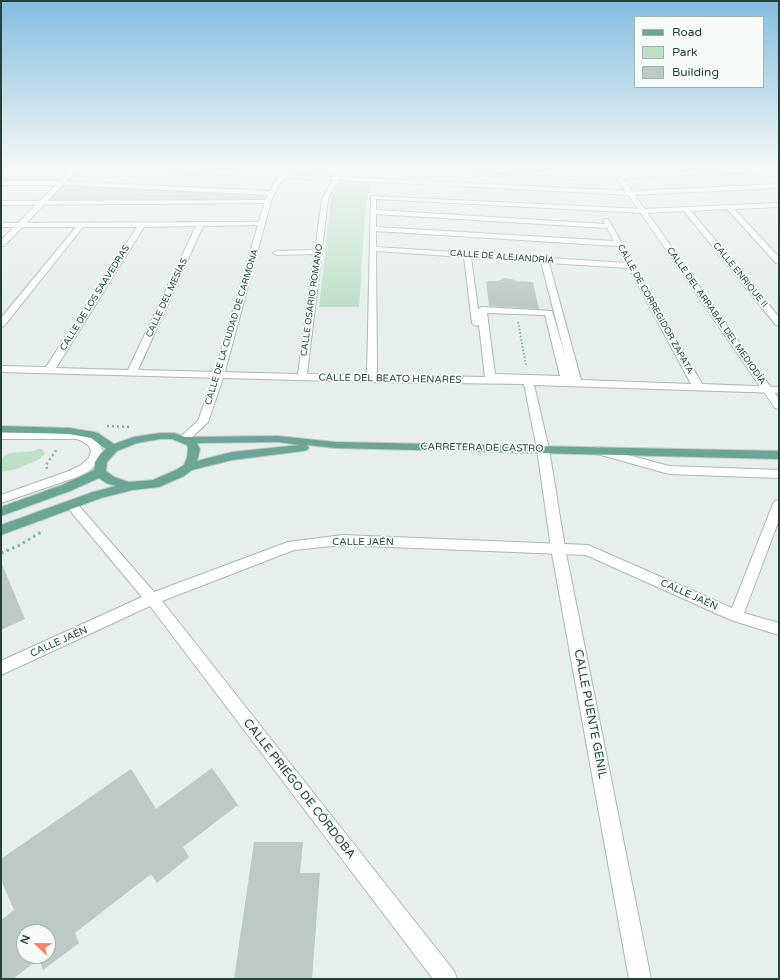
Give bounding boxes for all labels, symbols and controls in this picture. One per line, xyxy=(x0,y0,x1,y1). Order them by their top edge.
legend xyxy=(634,16,764,88)
text: Road xyxy=(672,25,702,39)
text: Park xyxy=(672,45,698,59)
text: Building xyxy=(672,65,719,79)
street label: CALLE ENRIQUE II xyxy=(710,240,770,310)
street label: CALLE DE CORREGIDOR ZAPATA xyxy=(615,242,695,376)
street label: CALLE DE LOS SAAVEDRAS xyxy=(58,243,132,353)
street label: CALLE OSARIO ROMANO xyxy=(299,243,325,357)
street label: CALLE DEL ARRABAL DEL MEDIODÍA xyxy=(664,245,768,387)
street label: CALLE DE LA CIUDAD DE CARMONA xyxy=(203,248,261,406)
street label: CALLE DE ALEJANDRÍA xyxy=(450,248,554,266)
street label: CALLE DEL MESÍAS xyxy=(144,257,190,339)
street label: CALLE DEL BEATO HENARES xyxy=(318,372,462,386)
street label: CARRETERA DE CASTRO xyxy=(421,441,543,455)
street label: CALLE JAÉN xyxy=(332,536,394,548)
street label: CALLE JAÉN xyxy=(658,577,720,613)
street label: CALLE JAÉN xyxy=(28,624,90,660)
street label: CALLE PUENTE GENIL xyxy=(570,648,610,780)
street label: CALLE PRIEGO DE CÓRDOBA xyxy=(240,716,358,862)
north arrow xyxy=(16,924,56,964)
text: N xyxy=(18,933,33,946)

